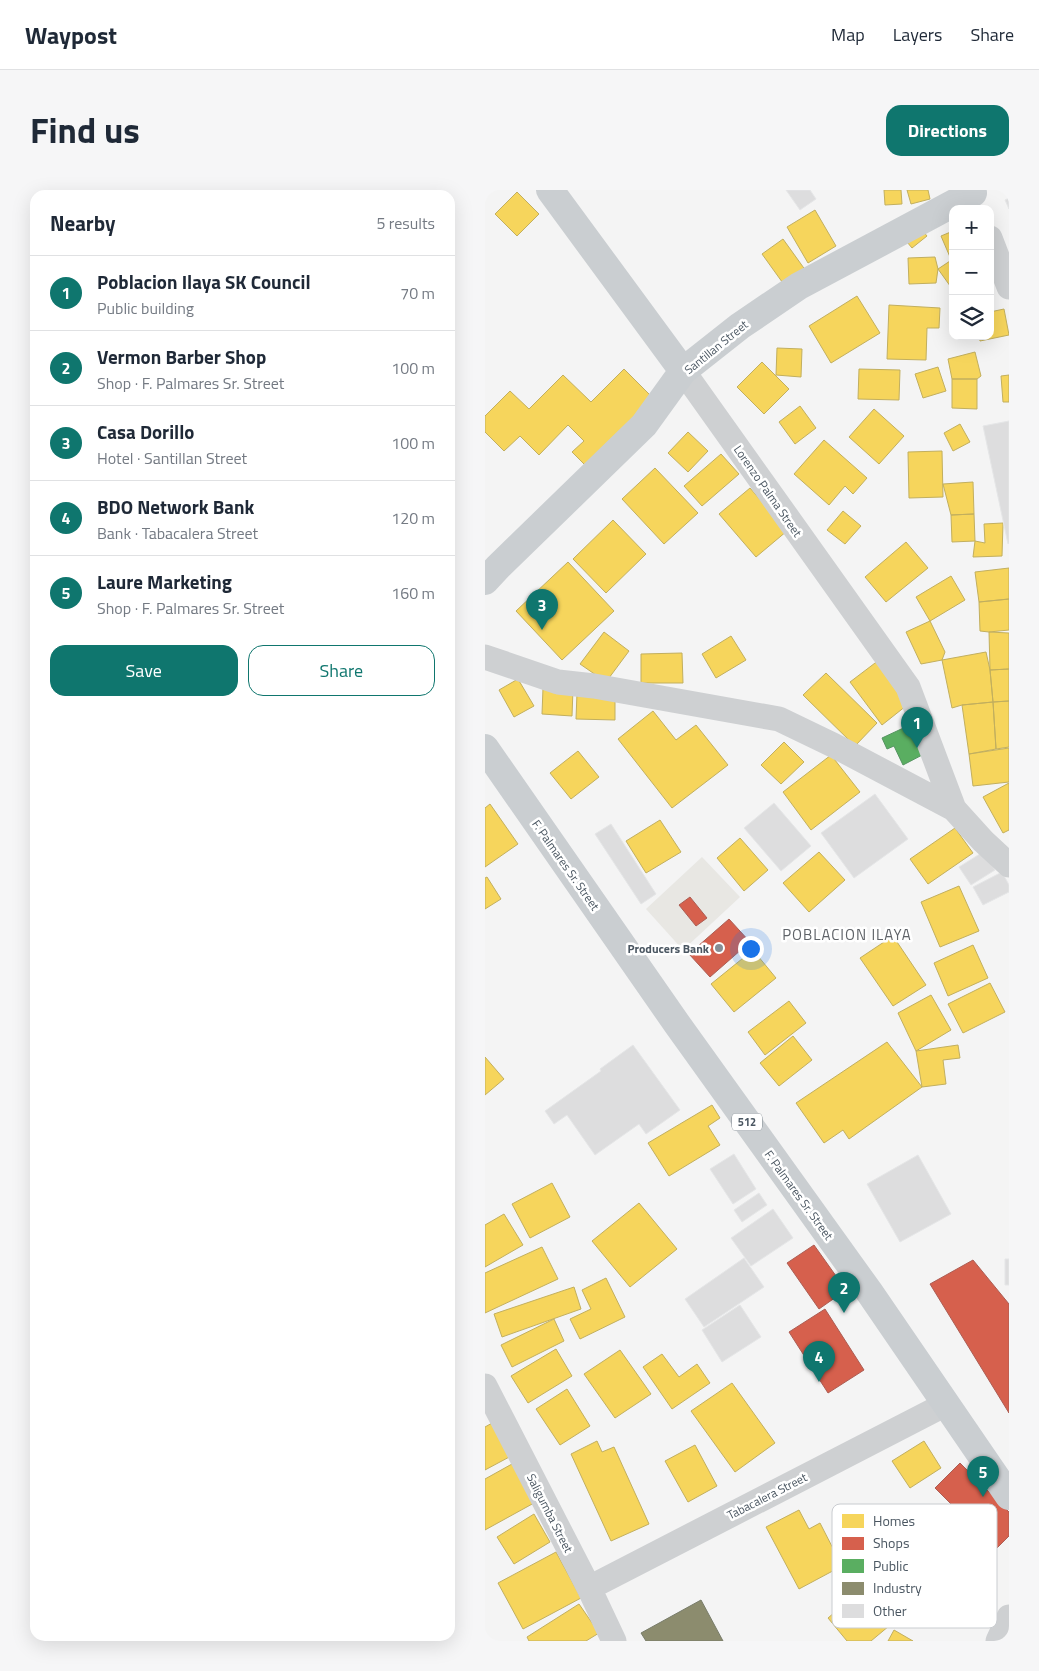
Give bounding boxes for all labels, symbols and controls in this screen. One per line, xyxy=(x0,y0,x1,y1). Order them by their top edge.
text: Waypost xyxy=(25,17,117,53)
text: Map xyxy=(831,21,865,48)
text: Layers xyxy=(893,21,942,48)
text: Share xyxy=(970,21,1014,48)
text: Find us xyxy=(30,103,140,157)
button: Directions xyxy=(886,105,1009,156)
map controls xyxy=(949,205,994,340)
button: + xyxy=(949,205,994,250)
text: Nearby xyxy=(50,207,115,239)
text: 5 results xyxy=(376,211,435,235)
button: − xyxy=(949,250,994,295)
text: Poblacion Ilaya SK Council xyxy=(97,267,311,296)
text: 1 xyxy=(62,281,70,305)
text: 70 m xyxy=(400,281,435,305)
button: layers xyxy=(949,295,994,340)
text: Public building xyxy=(97,296,194,320)
street label: Santillan Street xyxy=(680,315,753,379)
text: Vermon Barber Shop xyxy=(97,342,266,371)
text: 2 xyxy=(62,356,70,380)
text: 100 m xyxy=(391,356,435,380)
text: Shop · F. Palmares Sr. Street xyxy=(97,371,284,395)
text: Casa Dorillo xyxy=(97,417,194,446)
text: 3 xyxy=(62,431,70,455)
text: 100 m xyxy=(391,431,435,455)
street label: Lorenzo Palma Street xyxy=(729,441,807,542)
text: Hotel · Santillan Street xyxy=(97,446,247,470)
text: BDO Network Bank xyxy=(97,492,254,521)
text: 4 xyxy=(62,506,70,530)
text: 120 m xyxy=(391,506,435,530)
text: Bank · Tabacalera Street xyxy=(97,521,258,545)
text: Laure Marketing xyxy=(97,567,232,596)
text: 5 xyxy=(62,581,70,605)
text: 160 m xyxy=(391,581,435,605)
pin: 3 xyxy=(526,589,558,630)
text: Shop · F. Palmares Sr. Street xyxy=(97,596,284,620)
button: Save xyxy=(50,645,238,696)
button: Share xyxy=(248,645,435,696)
pin: 1 xyxy=(901,707,933,748)
street label: F. Palmares Sr. Street xyxy=(528,816,605,915)
district label: POBLACION ILAYA xyxy=(782,923,912,946)
your location xyxy=(738,936,764,962)
place label: Producers Bank xyxy=(627,939,710,958)
marker: Producers Bank xyxy=(713,942,725,954)
road number: 512 xyxy=(732,1114,762,1130)
street label: F. Palmares Sr. Street xyxy=(760,1146,839,1245)
pin: 2 xyxy=(828,1272,860,1313)
pin: 4 xyxy=(803,1341,835,1382)
pin: 5 xyxy=(967,1456,999,1497)
street label: Tabacalera Street xyxy=(724,1467,811,1524)
street label: Saligumba Street xyxy=(522,1470,578,1557)
legend xyxy=(832,1504,997,1628)
text: Homes xyxy=(873,1510,915,1531)
text: Shops xyxy=(873,1532,909,1553)
text: Public xyxy=(873,1555,909,1576)
text: Industry xyxy=(873,1577,922,1598)
text: Other xyxy=(873,1600,907,1621)

